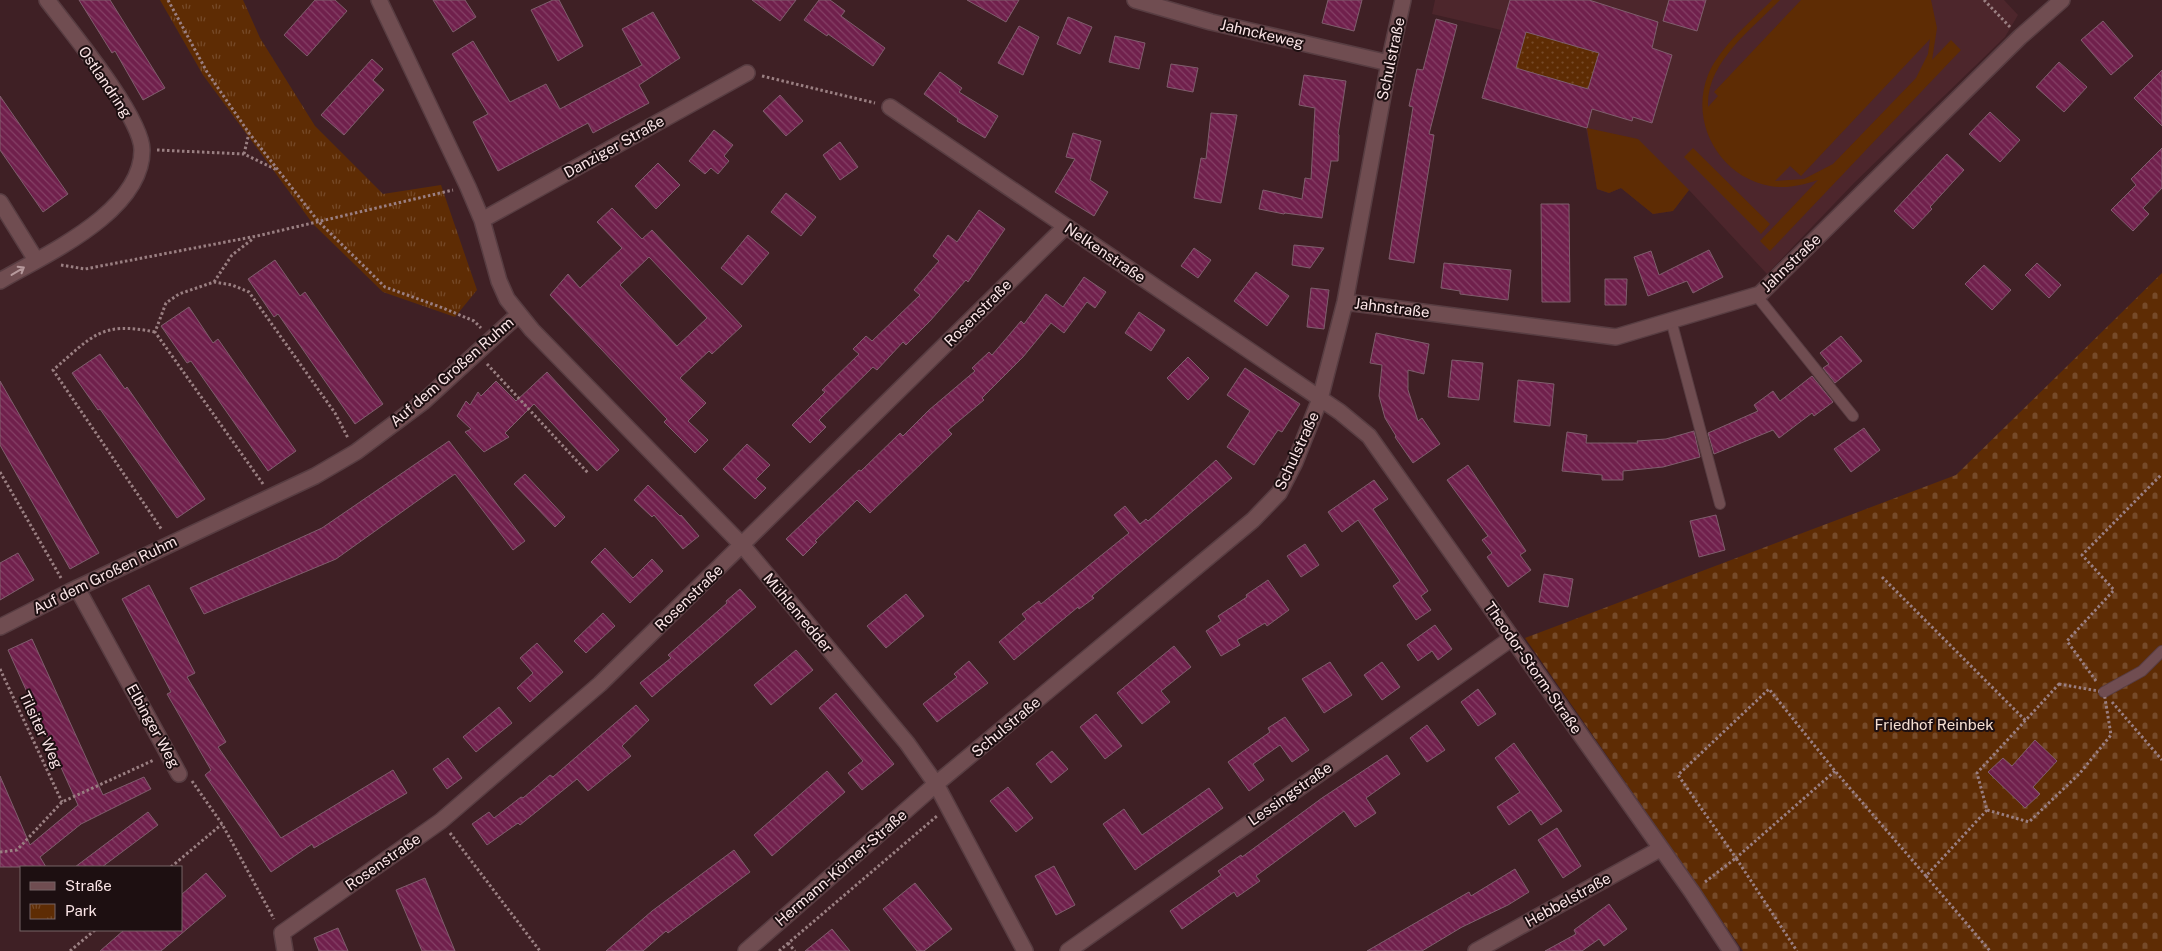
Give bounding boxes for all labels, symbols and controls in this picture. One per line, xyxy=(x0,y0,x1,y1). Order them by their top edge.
street label: Jahnckeweg xyxy=(1219,16,1306,51)
street label: Schulstraße xyxy=(1373,16,1408,102)
street label: Ostlandring xyxy=(75,43,135,121)
street label: Danziger Straße xyxy=(561,112,667,181)
street label: Nelkenstraße xyxy=(1062,219,1149,286)
street label: Jahnstraße xyxy=(1757,230,1824,295)
one-way arrow xyxy=(11,265,25,275)
street label: Rosenstraße xyxy=(941,276,1015,350)
street label: Jahnstraße xyxy=(1353,294,1431,321)
street label: Auf dem Großen Ruhm xyxy=(386,313,517,430)
street label: Schulstraße xyxy=(1271,409,1322,493)
street label: Auf dem Großen Ruhm xyxy=(30,532,180,617)
street label: Rosenstraße xyxy=(651,561,726,634)
street label: Mühlenredder xyxy=(760,569,837,656)
street label: Theodor-Storm-Straße xyxy=(1481,598,1585,737)
street label: Elbinger Weg xyxy=(123,681,183,771)
street label: Tilsiter Weg xyxy=(16,689,67,771)
street label: Schulstraße xyxy=(968,693,1043,760)
park label: Friedhof Reinbek xyxy=(1874,716,1994,733)
street label: Lessingstraße xyxy=(1245,759,1335,829)
street label: Hermann-Körner-Straße xyxy=(771,806,910,929)
street label: Rosenstraße xyxy=(342,830,423,894)
legend xyxy=(20,866,182,931)
street label: Hebbelstraße xyxy=(1522,869,1613,930)
text: Straße xyxy=(65,877,112,894)
text: Park xyxy=(65,902,97,919)

